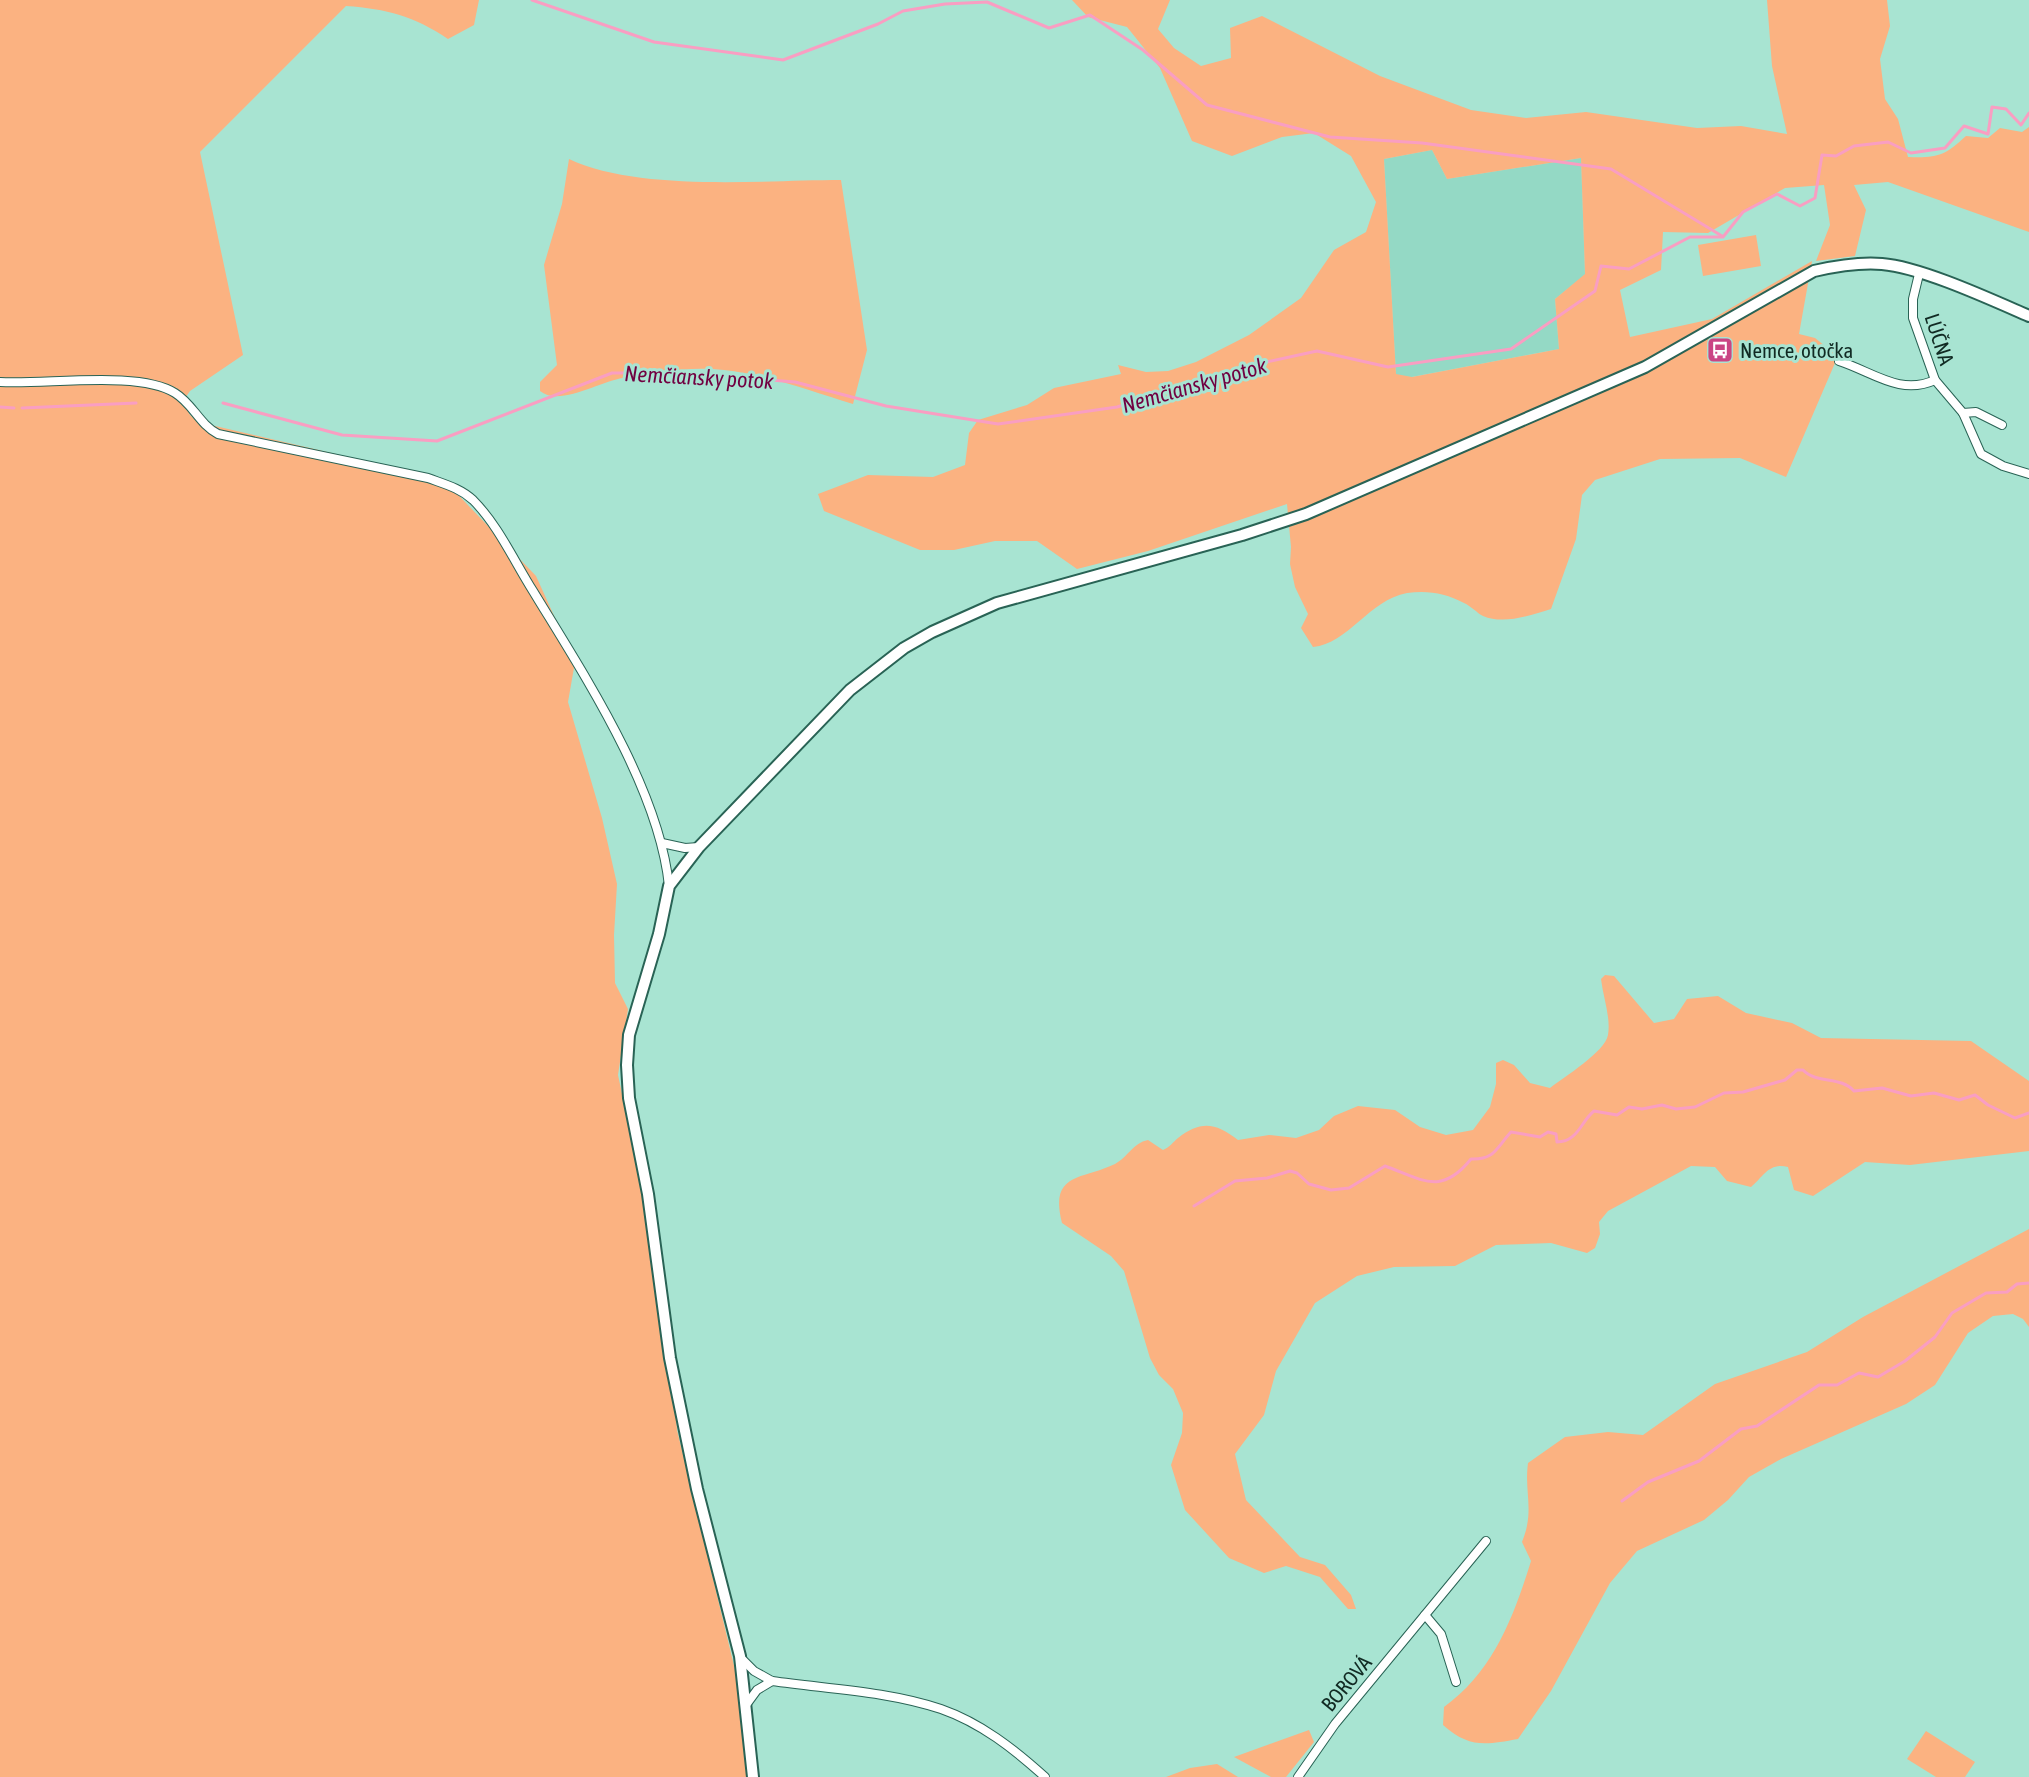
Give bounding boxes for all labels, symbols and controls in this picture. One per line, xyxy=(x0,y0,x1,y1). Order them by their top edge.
street label: LÚČNA xyxy=(1920,310,1960,368)
bus stop icon: Nemce, otočka xyxy=(1705,335,1735,365)
place label: Nemce, otočka xyxy=(1740,338,1853,362)
water label: Nemčiansky potok xyxy=(1119,352,1270,418)
water label: Nemčiansky potok xyxy=(624,360,775,394)
street label: BOROVÁ xyxy=(1316,1650,1376,1716)

